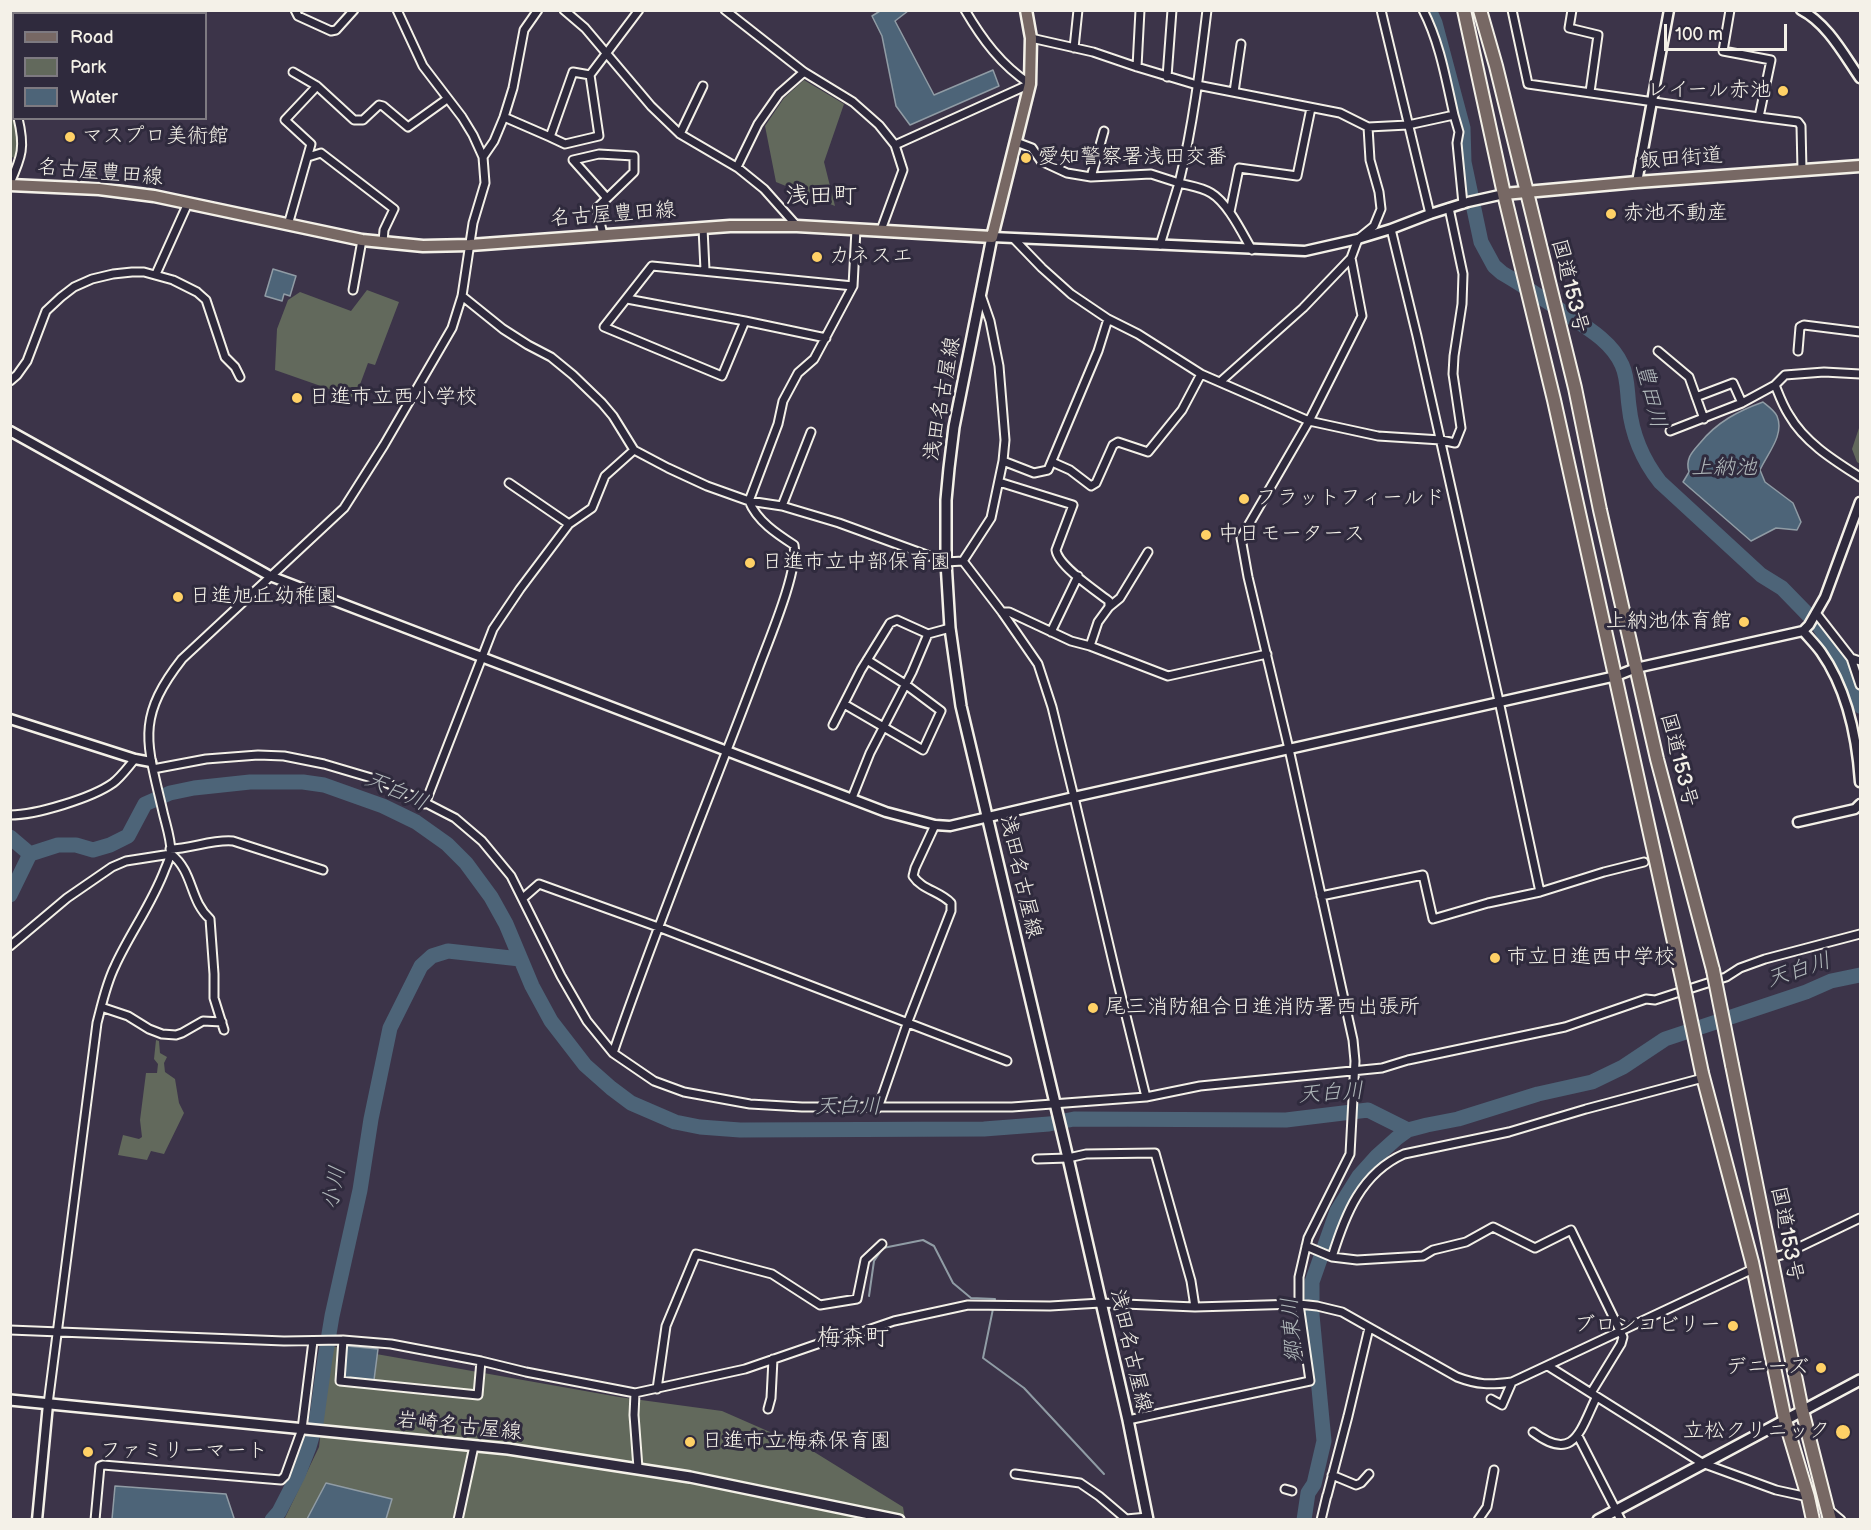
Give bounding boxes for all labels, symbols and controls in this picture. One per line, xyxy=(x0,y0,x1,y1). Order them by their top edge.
legend xyxy=(12,12,207,120)
scale bar xyxy=(1667,12,1790,50)
text: 100 m xyxy=(1675,24,1723,45)
text: Road xyxy=(70,27,114,48)
text: Park xyxy=(70,57,106,78)
place label: レイール赤池 xyxy=(1647,78,1771,104)
marker: レイール赤池 xyxy=(1776,84,1790,98)
text: Water xyxy=(70,87,118,108)
place label: マスプロ美術館 xyxy=(82,124,229,150)
marker: マスプロ美術館 xyxy=(63,130,77,144)
street label: 飯田街道 xyxy=(1638,144,1724,174)
place label: 愛知警察署浅田交番 xyxy=(1038,145,1227,171)
marker: 愛知警察署浅田交番 xyxy=(1019,151,1033,165)
street label: 名古屋豊田線 xyxy=(36,155,164,191)
district label: 浅田町 xyxy=(785,183,857,211)
street label: 名古屋豊田線 xyxy=(549,198,677,232)
place label: 赤池不動産 xyxy=(1623,201,1728,227)
marker: 赤池不動産 xyxy=(1604,207,1618,221)
street label: 国道153号 xyxy=(1545,236,1593,336)
place label: カネスエ xyxy=(829,244,913,270)
marker: カネスエ xyxy=(810,250,824,264)
street label: 浅田名古屋線 xyxy=(920,335,966,463)
water label: 豊田川 xyxy=(1629,361,1671,431)
place label: 日進市立西小学校 xyxy=(309,385,477,411)
marker: 日進市立西小学校 xyxy=(290,391,304,405)
water label: 上納池 xyxy=(1691,455,1757,481)
place label: フラットフィールド xyxy=(1256,486,1445,512)
marker: フラットフィールド xyxy=(1237,492,1251,506)
place label: 中日モータース xyxy=(1218,522,1365,548)
marker: 中日モータース xyxy=(1199,528,1213,542)
place label: 日進市立中部保育園 xyxy=(762,550,951,576)
marker: 日進市立中部保育園 xyxy=(743,556,757,570)
place label: 日進旭丘幼稚園 xyxy=(190,584,337,610)
marker: 日進旭丘幼稚園 xyxy=(171,590,185,604)
place label: 上納池体育館 xyxy=(1606,609,1732,635)
marker: 上納池体育館 xyxy=(1737,615,1751,629)
street label: 国道153号 xyxy=(1654,710,1702,810)
water label: 天白川 xyxy=(360,767,432,817)
street label: 浅田名古屋線 xyxy=(994,813,1046,941)
place label: 市立日進西中学校 xyxy=(1507,945,1675,971)
water label: 天白川 xyxy=(1764,948,1834,994)
marker: 市立日進西中学校 xyxy=(1488,951,1502,965)
place label: 尾三消防組合日進消防署西出張所 xyxy=(1105,995,1420,1021)
marker: 尾三消防組合日進消防署西出張所 xyxy=(1086,1001,1100,1015)
water label: 天白川 xyxy=(1297,1079,1365,1109)
water label: 天白川 xyxy=(815,1094,881,1120)
water label: 小川 xyxy=(318,1164,352,1212)
street label: 国道153号 xyxy=(1764,1184,1808,1284)
street label: 浅田名古屋線 xyxy=(1104,1287,1156,1415)
water label: 郷東川 xyxy=(1278,1296,1308,1364)
place label: ブロンコビリー xyxy=(1574,1313,1721,1339)
marker: ブロンコビリー xyxy=(1726,1319,1740,1333)
district label: 梅森町 xyxy=(817,1325,889,1353)
place label: デニーズ xyxy=(1725,1355,1809,1381)
marker: デニーズ xyxy=(1814,1361,1828,1375)
street label: 岩崎名古屋線 xyxy=(395,1408,523,1446)
place label: 立松クリニック xyxy=(1683,1419,1830,1445)
marker: 立松クリニック xyxy=(1834,1423,1852,1441)
place label: 日進市立梅森保育園 xyxy=(702,1429,891,1455)
marker: 日進市立梅森保育園 xyxy=(683,1435,697,1449)
place label: ファミリーマート xyxy=(100,1439,268,1465)
marker: ファミリーマート xyxy=(81,1445,95,1459)

